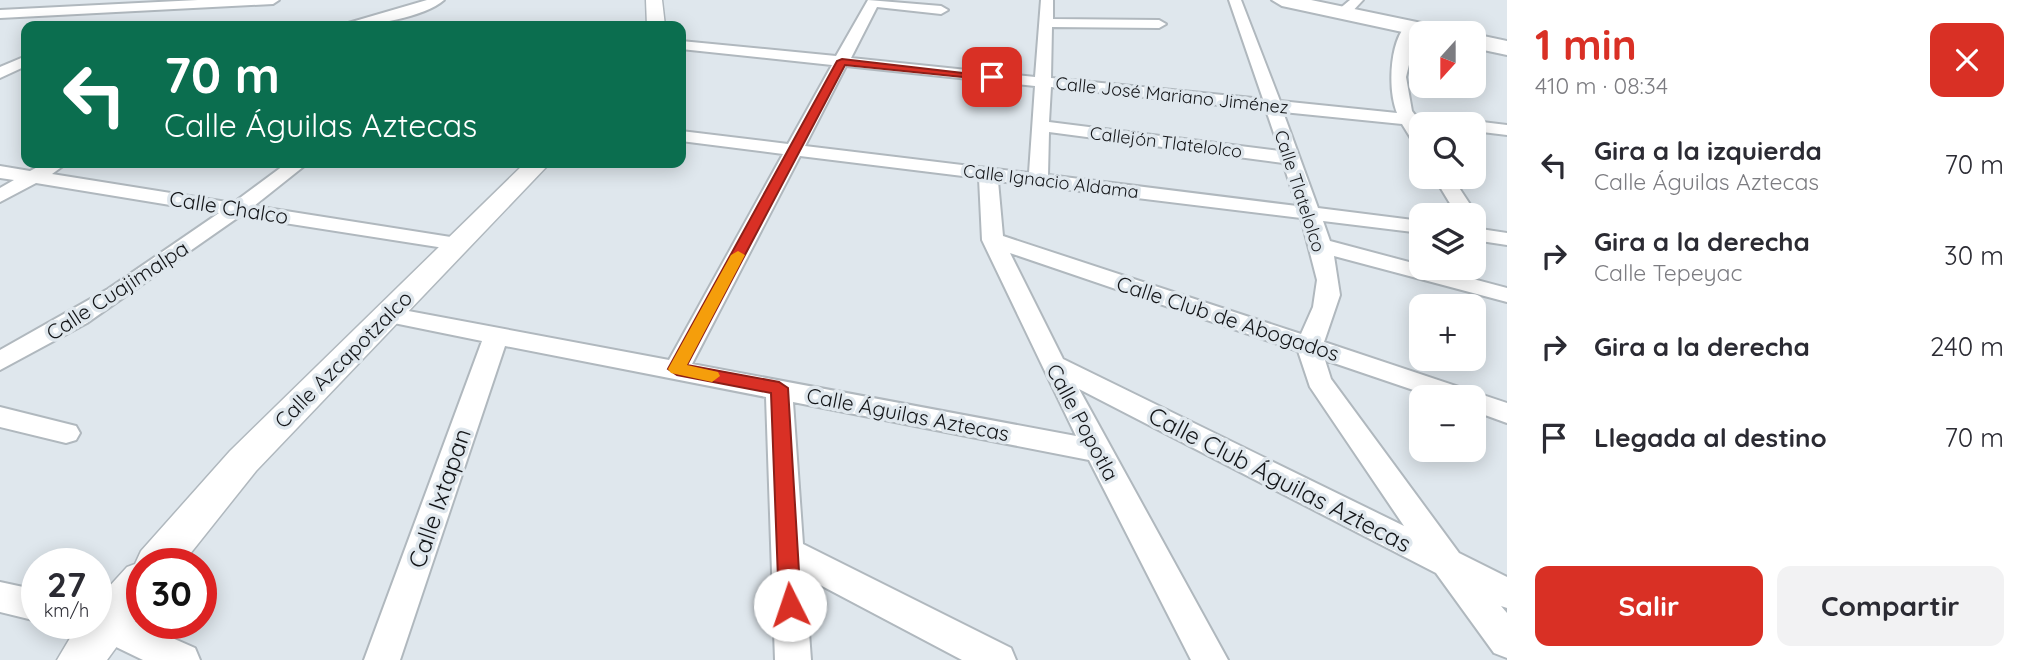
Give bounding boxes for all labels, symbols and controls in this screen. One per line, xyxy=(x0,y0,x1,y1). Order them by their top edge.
text: 1 min xyxy=(1535,18,1637,71)
north arrow xyxy=(1409,21,1486,98)
map controls xyxy=(1409,21,1486,462)
button: close xyxy=(1930,23,2004,97)
text: 70 m xyxy=(164,44,280,105)
pin xyxy=(962,47,1022,107)
icon: left xyxy=(49,49,140,140)
icon: arrive xyxy=(973,58,1011,96)
street label: Calle José Mariano Jiménez xyxy=(1054,71,1290,119)
text: 410 m · 08:34 xyxy=(1535,71,1668,100)
text: Calle Águilas Aztecas xyxy=(164,105,477,145)
button: search xyxy=(1409,112,1486,189)
street label: Callejón Tlatelolco xyxy=(1089,121,1243,163)
street label: Calle Tlatelolco xyxy=(1269,127,1331,255)
text: Gira a la izquierda xyxy=(1594,134,1822,167)
icon: left xyxy=(1535,146,1573,184)
text: 70 m xyxy=(1944,148,2004,181)
street label: Calle Ignacio Aldama xyxy=(962,159,1140,203)
text: Calle Águilas Aztecas xyxy=(1594,167,1819,196)
street label: Calle Chalco xyxy=(168,185,290,229)
button: layers xyxy=(1409,203,1486,280)
text: Gira a la derecha xyxy=(1594,225,1810,258)
street label: Calle Cuajimalpa xyxy=(41,234,193,346)
icon: right xyxy=(1535,237,1573,275)
text: 30 m xyxy=(1944,239,2004,272)
text: Calle Tepeyac xyxy=(1594,258,1742,287)
street label: Calle Club de Abogados xyxy=(1113,270,1343,366)
street label: Calle Azcapotzalco xyxy=(269,285,417,433)
button: + xyxy=(1409,294,1486,371)
icon: right xyxy=(1535,328,1573,366)
text: Gira a la derecha xyxy=(1594,330,1810,363)
text: 240 m xyxy=(1930,330,2004,363)
street label: Calle Popotla xyxy=(1041,359,1125,485)
street label: Calle Águilas Aztecas xyxy=(805,382,1011,446)
button: − xyxy=(1409,385,1486,462)
street label: Calle Club Águilas Aztecas xyxy=(1144,400,1416,558)
icon: arrive xyxy=(1535,419,1573,457)
text: Llegada al destino xyxy=(1594,421,1827,454)
text: 70 m xyxy=(1944,421,2004,454)
street label: Calle Ixtapan xyxy=(401,424,477,572)
speed limit sign: 30 xyxy=(126,548,217,639)
text: 27 xyxy=(47,562,86,606)
button: Salir xyxy=(1535,566,1763,646)
button: Compartir xyxy=(1777,566,2004,646)
position arrow xyxy=(753,568,827,642)
text: km/h xyxy=(44,599,89,622)

